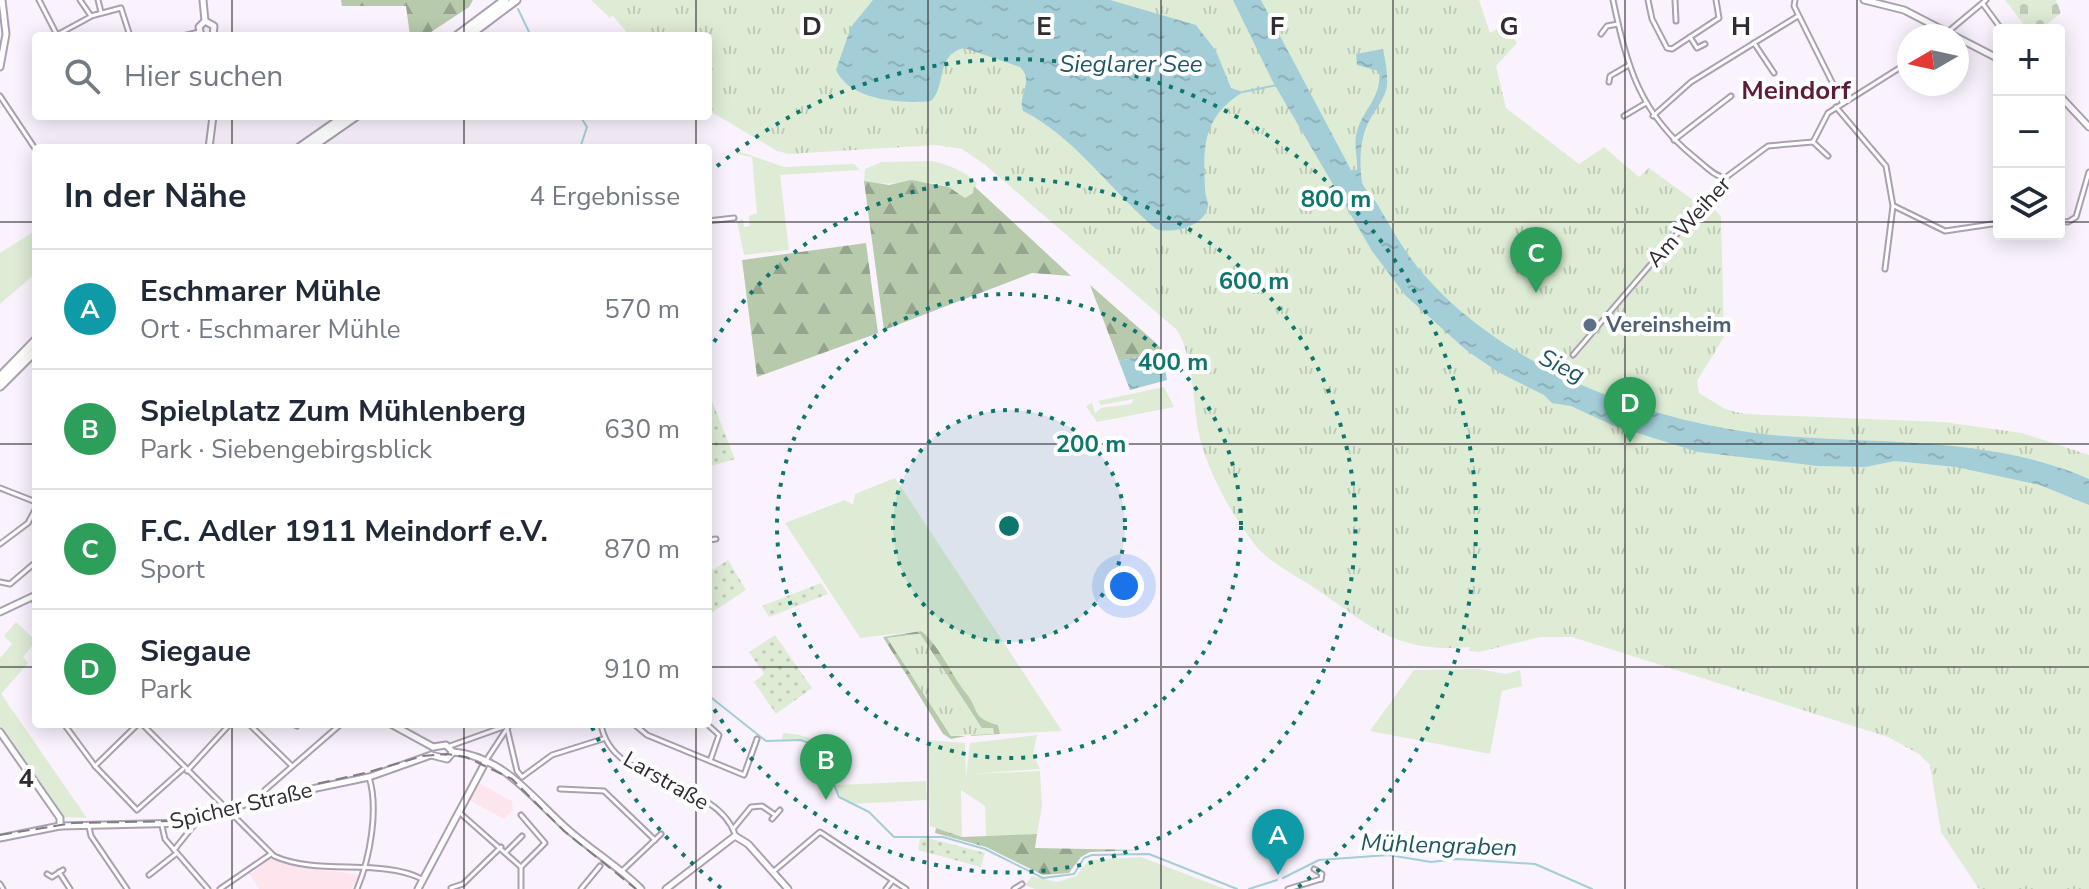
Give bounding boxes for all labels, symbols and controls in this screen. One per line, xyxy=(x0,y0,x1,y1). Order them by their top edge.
text: D xyxy=(802,9,822,44)
text: E xyxy=(1036,9,1052,44)
text: F xyxy=(1270,9,1284,44)
text: G xyxy=(1499,9,1519,44)
text: H xyxy=(1731,9,1751,44)
north arrow xyxy=(1897,24,1969,96)
map controls xyxy=(1993,24,2065,240)
button: + xyxy=(1993,24,2065,96)
search box xyxy=(32,32,712,120)
water label: Sieglarer See xyxy=(1059,48,1203,80)
icon: search xyxy=(60,54,104,98)
text: Hier suchen xyxy=(124,56,283,97)
district label: Meindorf xyxy=(1741,73,1851,108)
button: − xyxy=(1993,96,2065,168)
button: layers xyxy=(1993,168,2065,240)
street label: Am Weiher xyxy=(1640,170,1738,274)
text: In der Nähe xyxy=(64,173,246,219)
text: 4 Ergebnisse xyxy=(530,179,680,214)
text: 800 m xyxy=(1301,183,1371,215)
pin: C xyxy=(1510,227,1562,293)
text: 600 m xyxy=(1219,265,1289,297)
text: Eschmarer Mühle xyxy=(140,271,381,312)
text: A xyxy=(80,292,100,327)
text: 570 m xyxy=(604,292,680,327)
place label: Vereinsheim xyxy=(1605,310,1732,340)
text: Ort · Eschmarer Mühle xyxy=(140,312,401,347)
marker: Vereinsheim xyxy=(1581,316,1599,334)
water label: Sieg xyxy=(1534,341,1590,391)
text: 400 m xyxy=(1138,346,1208,378)
pin: D xyxy=(1604,377,1656,443)
text: Spielplatz Zum Mühlenberg xyxy=(140,391,526,432)
text: B xyxy=(81,412,99,447)
text: 630 m xyxy=(604,412,680,447)
text: 200 m xyxy=(1056,428,1126,460)
text: Park · Siebengebirgsblick xyxy=(140,432,432,467)
text: F.C. Adler 1911 Meindorf e.V. xyxy=(140,511,548,552)
centre of rings xyxy=(995,512,1023,540)
text: C xyxy=(81,532,99,567)
text: 870 m xyxy=(604,532,680,567)
text: Sport xyxy=(140,552,205,587)
your location xyxy=(1104,566,1144,606)
text: Siegaue xyxy=(140,631,251,672)
text: D xyxy=(80,652,100,687)
text: 910 m xyxy=(604,652,680,687)
text: Park xyxy=(140,672,192,707)
pin: B xyxy=(800,734,852,800)
street label: Larstraße xyxy=(618,744,714,818)
text: 4 xyxy=(18,761,34,796)
street label: Spicher Straße xyxy=(167,775,315,837)
pin: A xyxy=(1252,809,1304,875)
water label: Mühlengraben xyxy=(1360,826,1518,864)

